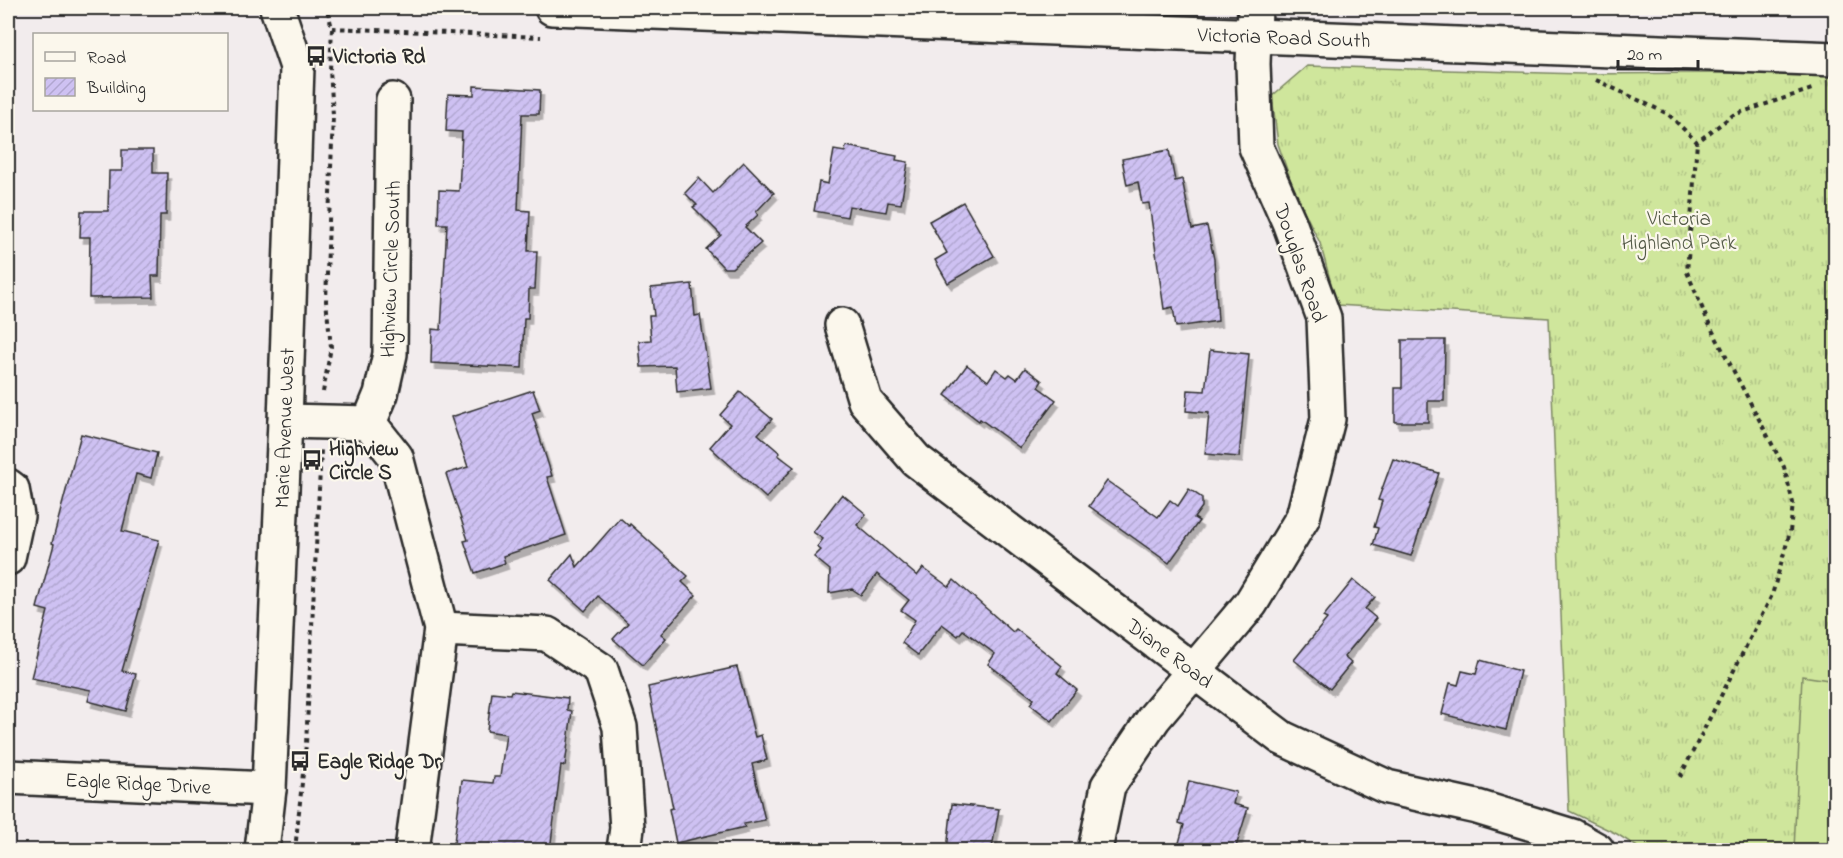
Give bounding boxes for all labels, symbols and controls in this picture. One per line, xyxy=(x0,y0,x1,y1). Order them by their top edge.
street label: Victoria Road South xyxy=(1196,21,1371,57)
legend xyxy=(33,33,228,111)
scale bar xyxy=(1618,33,1698,71)
place label: Victoria Rd xyxy=(332,43,425,73)
text: 20 m xyxy=(1627,43,1662,69)
bus stop icon: Victoria Rd xyxy=(304,44,328,68)
text: Road xyxy=(87,46,126,72)
text: Building xyxy=(86,76,146,103)
street label: Highview Circle South xyxy=(374,180,412,358)
street label: Douglas Road xyxy=(1263,199,1333,328)
park label: Victoria Highland Park xyxy=(1622,205,1737,261)
street label: Marie Avenue West xyxy=(268,347,304,509)
place label: Highview Circle S xyxy=(329,435,399,489)
bus stop icon: Highview Circle S xyxy=(300,448,324,472)
street label: Diane Road xyxy=(1119,612,1218,697)
place label: Eagle Ridge Dr xyxy=(317,748,442,780)
bus stop icon: Eagle Ridge Dr xyxy=(288,749,312,773)
street label: Eagle Ridge Drive xyxy=(64,766,212,806)

